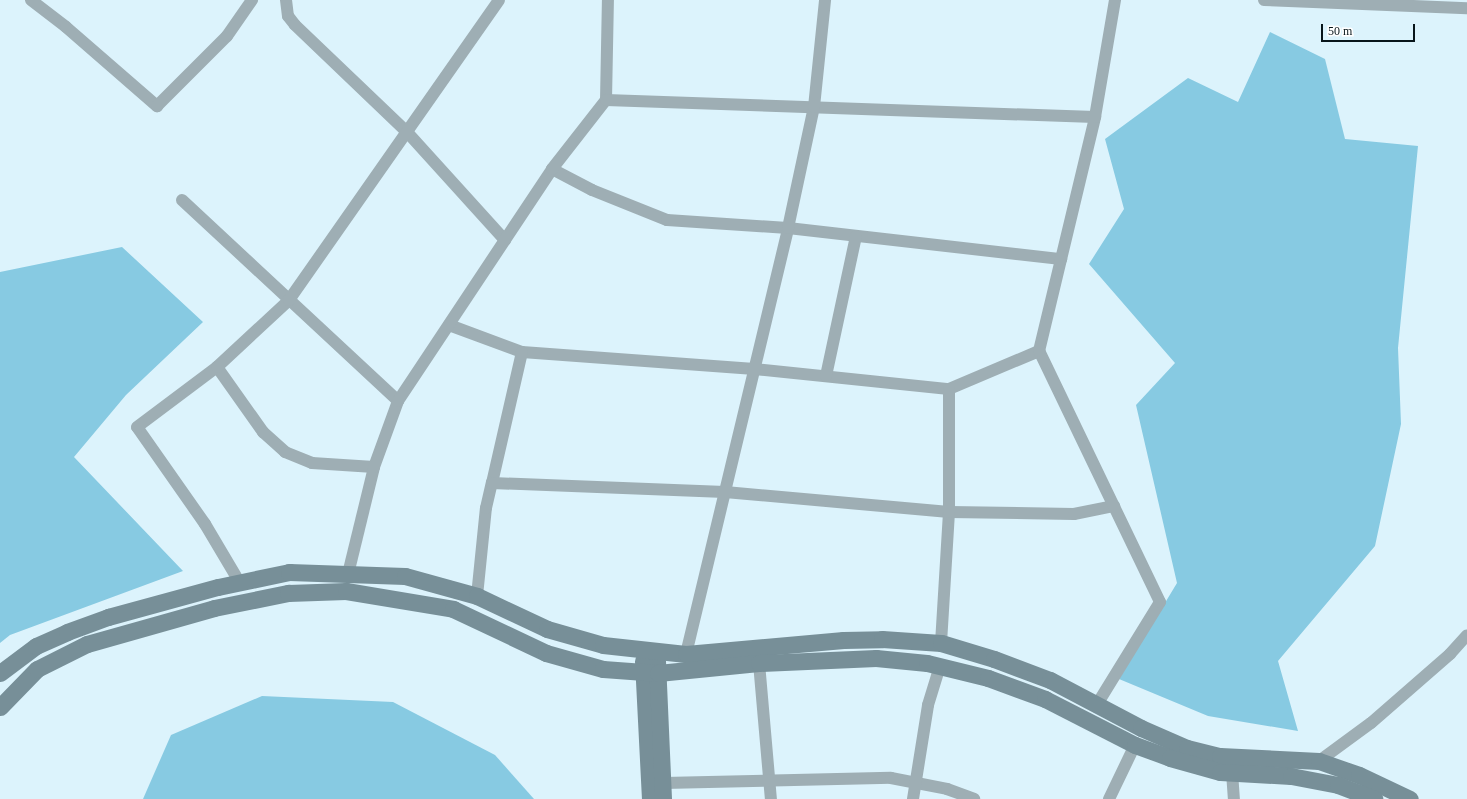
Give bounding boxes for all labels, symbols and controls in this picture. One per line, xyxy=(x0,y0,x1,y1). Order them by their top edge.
scale bar xyxy=(1323,16,1417,42)
text: 50 m xyxy=(1328,24,1352,38)

